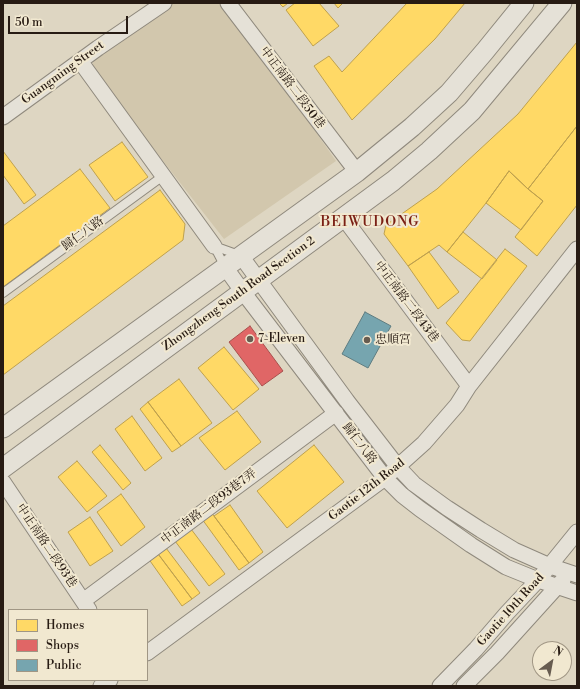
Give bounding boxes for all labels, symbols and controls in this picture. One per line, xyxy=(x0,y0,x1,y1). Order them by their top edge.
scale bar xyxy=(10,8,130,34)
text: 50 m xyxy=(15,15,43,30)
street label: Guangming Street xyxy=(19,38,107,108)
street label: 中正南路二段50巷 xyxy=(257,44,327,132)
street label: 歸仁八路 xyxy=(59,214,107,254)
district label: BEIWUDONG xyxy=(321,215,419,231)
street label: Zhongzheng South Road Section 2 xyxy=(160,234,318,354)
street label: 中正南路二段43巷 xyxy=(371,259,441,345)
place label: 7-Eleven xyxy=(258,332,305,346)
place label: 忠順宮 xyxy=(375,333,411,347)
marker: 7-Eleven xyxy=(245,334,255,344)
marker: 忠順宮 xyxy=(362,335,372,345)
street label: 歸仁八路 xyxy=(339,420,379,468)
street label: Gaotie 12th Road xyxy=(326,456,408,524)
street label: 中正南路二段93巷7弄 xyxy=(158,466,260,548)
street label: 中正南路二段93巷 xyxy=(13,501,79,591)
street label: Gaotie 10th Road xyxy=(475,571,547,649)
legend xyxy=(8,609,148,681)
text: Homes xyxy=(46,618,84,633)
text: Shops xyxy=(46,638,79,653)
north arrow xyxy=(532,641,572,681)
text: N xyxy=(550,643,565,660)
text: Public xyxy=(46,658,82,673)

